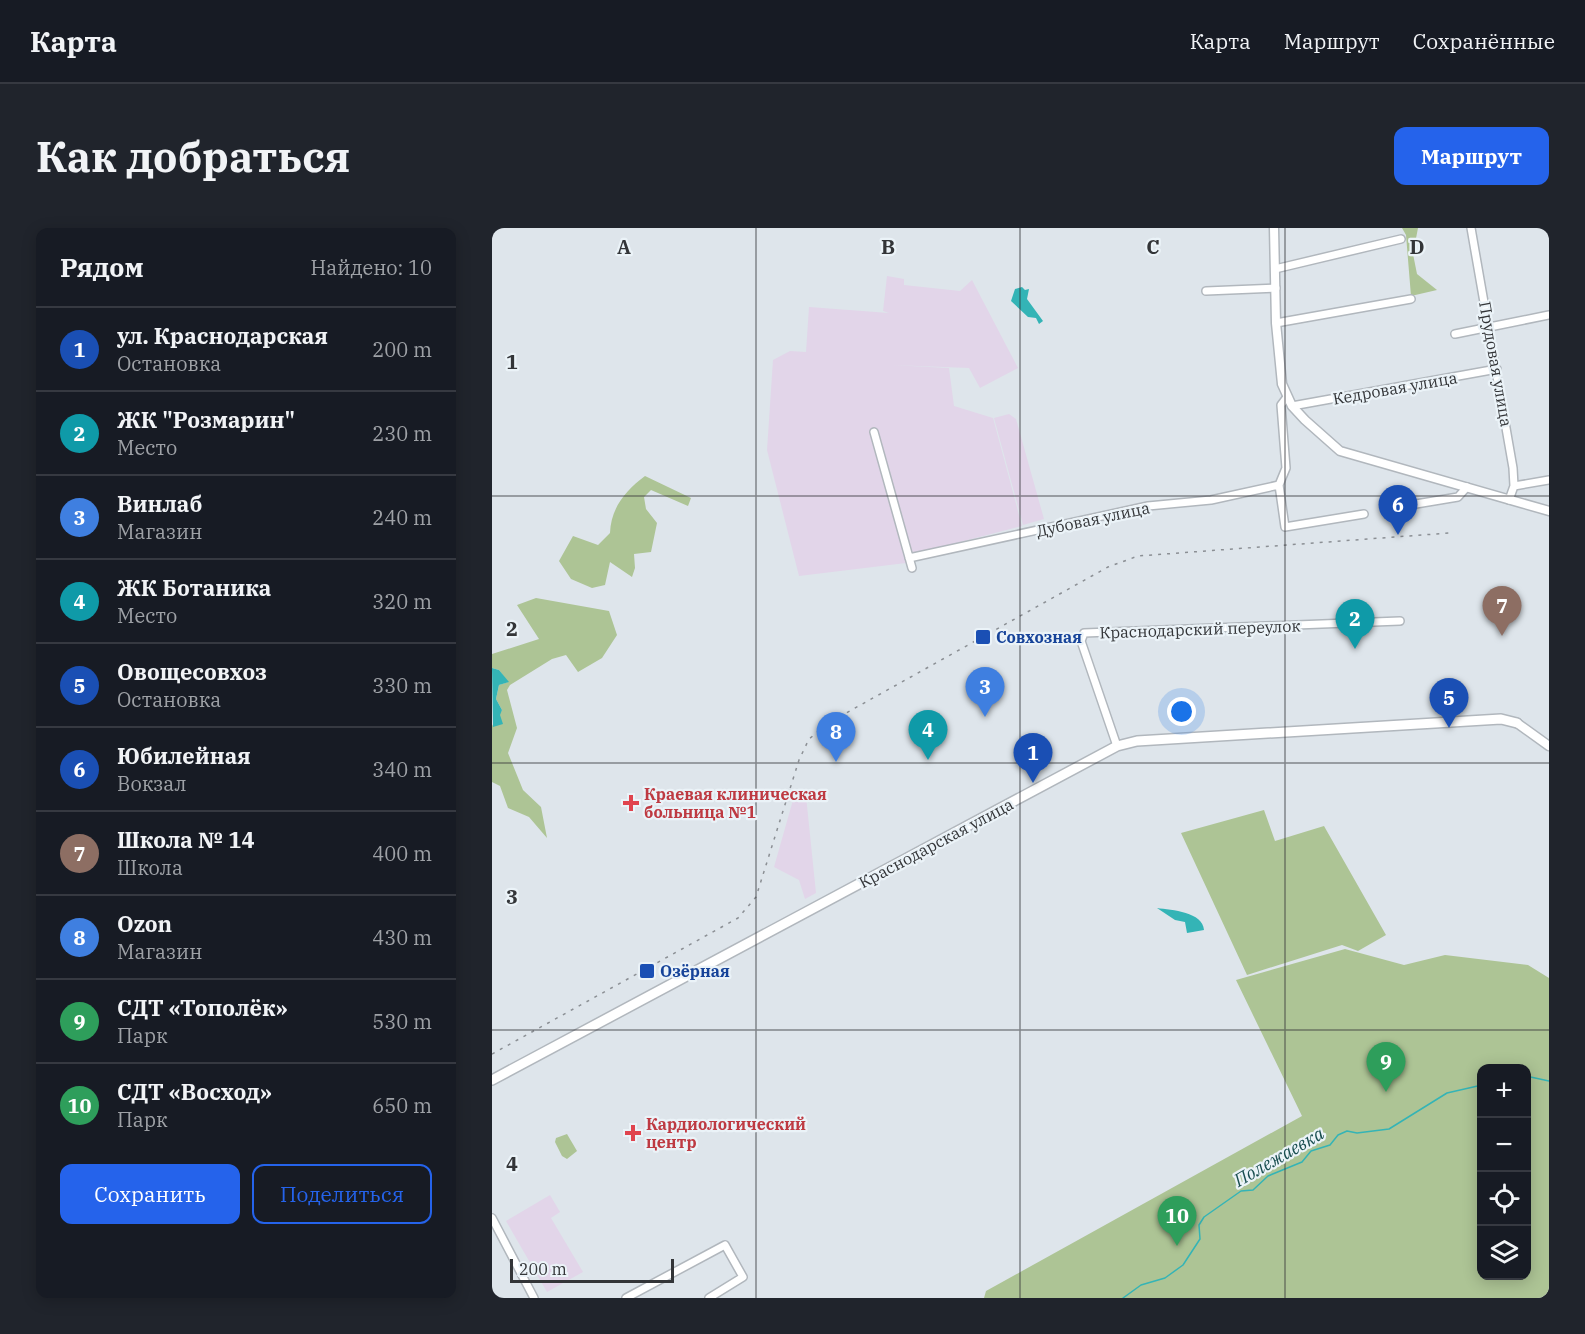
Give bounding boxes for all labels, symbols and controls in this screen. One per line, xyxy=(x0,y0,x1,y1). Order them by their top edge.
text: Карта xyxy=(30,23,117,60)
text: Карта xyxy=(1190,27,1251,55)
text: Маршрут xyxy=(1284,27,1380,55)
text: Сохранённые xyxy=(1413,27,1555,55)
button: Маршрут xyxy=(1394,127,1549,185)
text: Как добраться xyxy=(36,129,350,184)
text: A xyxy=(617,233,631,260)
text: B xyxy=(881,233,895,260)
text: C xyxy=(1146,233,1160,260)
text: D xyxy=(1409,233,1425,260)
text: Рядом xyxy=(60,250,144,284)
text: Найдено: 10 xyxy=(311,254,432,281)
street label: Прудовая улица xyxy=(1475,300,1517,429)
text: ул. Краснодарская xyxy=(117,321,328,350)
text: 1 xyxy=(74,336,86,363)
text: 200 m xyxy=(372,336,432,363)
text: 1 xyxy=(506,348,518,375)
text: Остановка xyxy=(117,350,221,377)
street label: Кедровая улица xyxy=(1331,367,1459,409)
text: ЖК "Розмарин" xyxy=(117,405,295,434)
text: 2 xyxy=(74,420,86,447)
text: 230 m xyxy=(372,420,432,447)
text: Место xyxy=(117,434,177,461)
pin: 6 xyxy=(1378,486,1418,535)
text: Винлаб xyxy=(117,489,202,518)
street label: Дубовая улица xyxy=(1034,497,1152,541)
text: 3 xyxy=(74,504,86,531)
text: 240 m xyxy=(372,504,432,531)
text: Магазин xyxy=(117,518,202,545)
text: ЖК Ботаника xyxy=(117,573,271,602)
pin: 7 xyxy=(1482,586,1522,636)
text: 4 xyxy=(74,588,86,615)
text: 320 m xyxy=(372,588,432,615)
pin: 2 xyxy=(1336,600,1374,649)
text: Место xyxy=(117,602,177,629)
text: 2 xyxy=(506,615,518,642)
street label: Краснодарский переулок xyxy=(1099,615,1302,643)
place label: Совхозная xyxy=(996,627,1082,647)
marker: Совхозная xyxy=(974,628,992,646)
text: Овощесовхоз xyxy=(117,657,267,686)
pin: 3 xyxy=(966,668,1004,717)
text: 5 xyxy=(74,672,86,699)
text: 330 m xyxy=(372,672,432,699)
pin: 5 xyxy=(1430,678,1468,728)
text: Остановка xyxy=(117,686,221,713)
your location xyxy=(1167,697,1196,726)
pin: 4 xyxy=(908,710,948,760)
pin: 8 xyxy=(816,712,856,762)
pin: 1 xyxy=(1014,734,1052,783)
text: Юбилейная xyxy=(117,741,251,770)
text: 6 xyxy=(74,756,86,783)
text: 340 m xyxy=(372,756,432,783)
text: Вокзал xyxy=(117,770,186,797)
place label: Краевая клиническая больница №1 xyxy=(644,784,827,822)
marker: Краевая клиническая больница №1 xyxy=(622,794,640,812)
street label: Краснодарская улица xyxy=(855,794,1017,892)
text: Школа № 14 xyxy=(117,825,255,854)
text: 7 xyxy=(74,840,86,867)
text: 400 m xyxy=(372,840,432,867)
text: Школа xyxy=(117,854,183,881)
text: 3 xyxy=(506,883,518,910)
text: Ozon xyxy=(117,909,172,938)
text: 8 xyxy=(74,924,86,951)
text: 430 m xyxy=(372,924,432,951)
text: Магазин xyxy=(117,938,202,965)
place label: Озёрная xyxy=(660,961,730,981)
marker: Озёрная xyxy=(638,962,656,980)
text: СДТ «Тополёк» xyxy=(117,993,288,1022)
text: 9 xyxy=(74,1008,86,1035)
text: 530 m xyxy=(372,1008,432,1035)
text: Парк xyxy=(117,1022,168,1049)
pin: 9 xyxy=(1366,1042,1406,1092)
map controls xyxy=(1477,1064,1531,1280)
button: + xyxy=(1477,1064,1531,1118)
text: СДТ «Восход» xyxy=(117,1077,272,1106)
text: 10 xyxy=(68,1092,92,1119)
text: 650 m xyxy=(372,1092,432,1119)
text: Парк xyxy=(117,1106,168,1133)
place label: Кардиологический центр xyxy=(646,1114,806,1152)
button: − xyxy=(1477,1118,1531,1172)
water label: Полежаевка xyxy=(1229,1121,1328,1192)
marker: Кардиологический центр xyxy=(624,1124,642,1142)
text: 4 xyxy=(506,1150,518,1177)
button: Сохранить xyxy=(60,1164,240,1224)
button: Поделиться xyxy=(252,1164,432,1224)
button: locate xyxy=(1477,1172,1531,1226)
pin: 10 xyxy=(1158,1196,1196,1246)
button: layers xyxy=(1477,1226,1531,1280)
scale bar xyxy=(510,1256,674,1284)
text: 200 m xyxy=(519,1259,567,1279)

